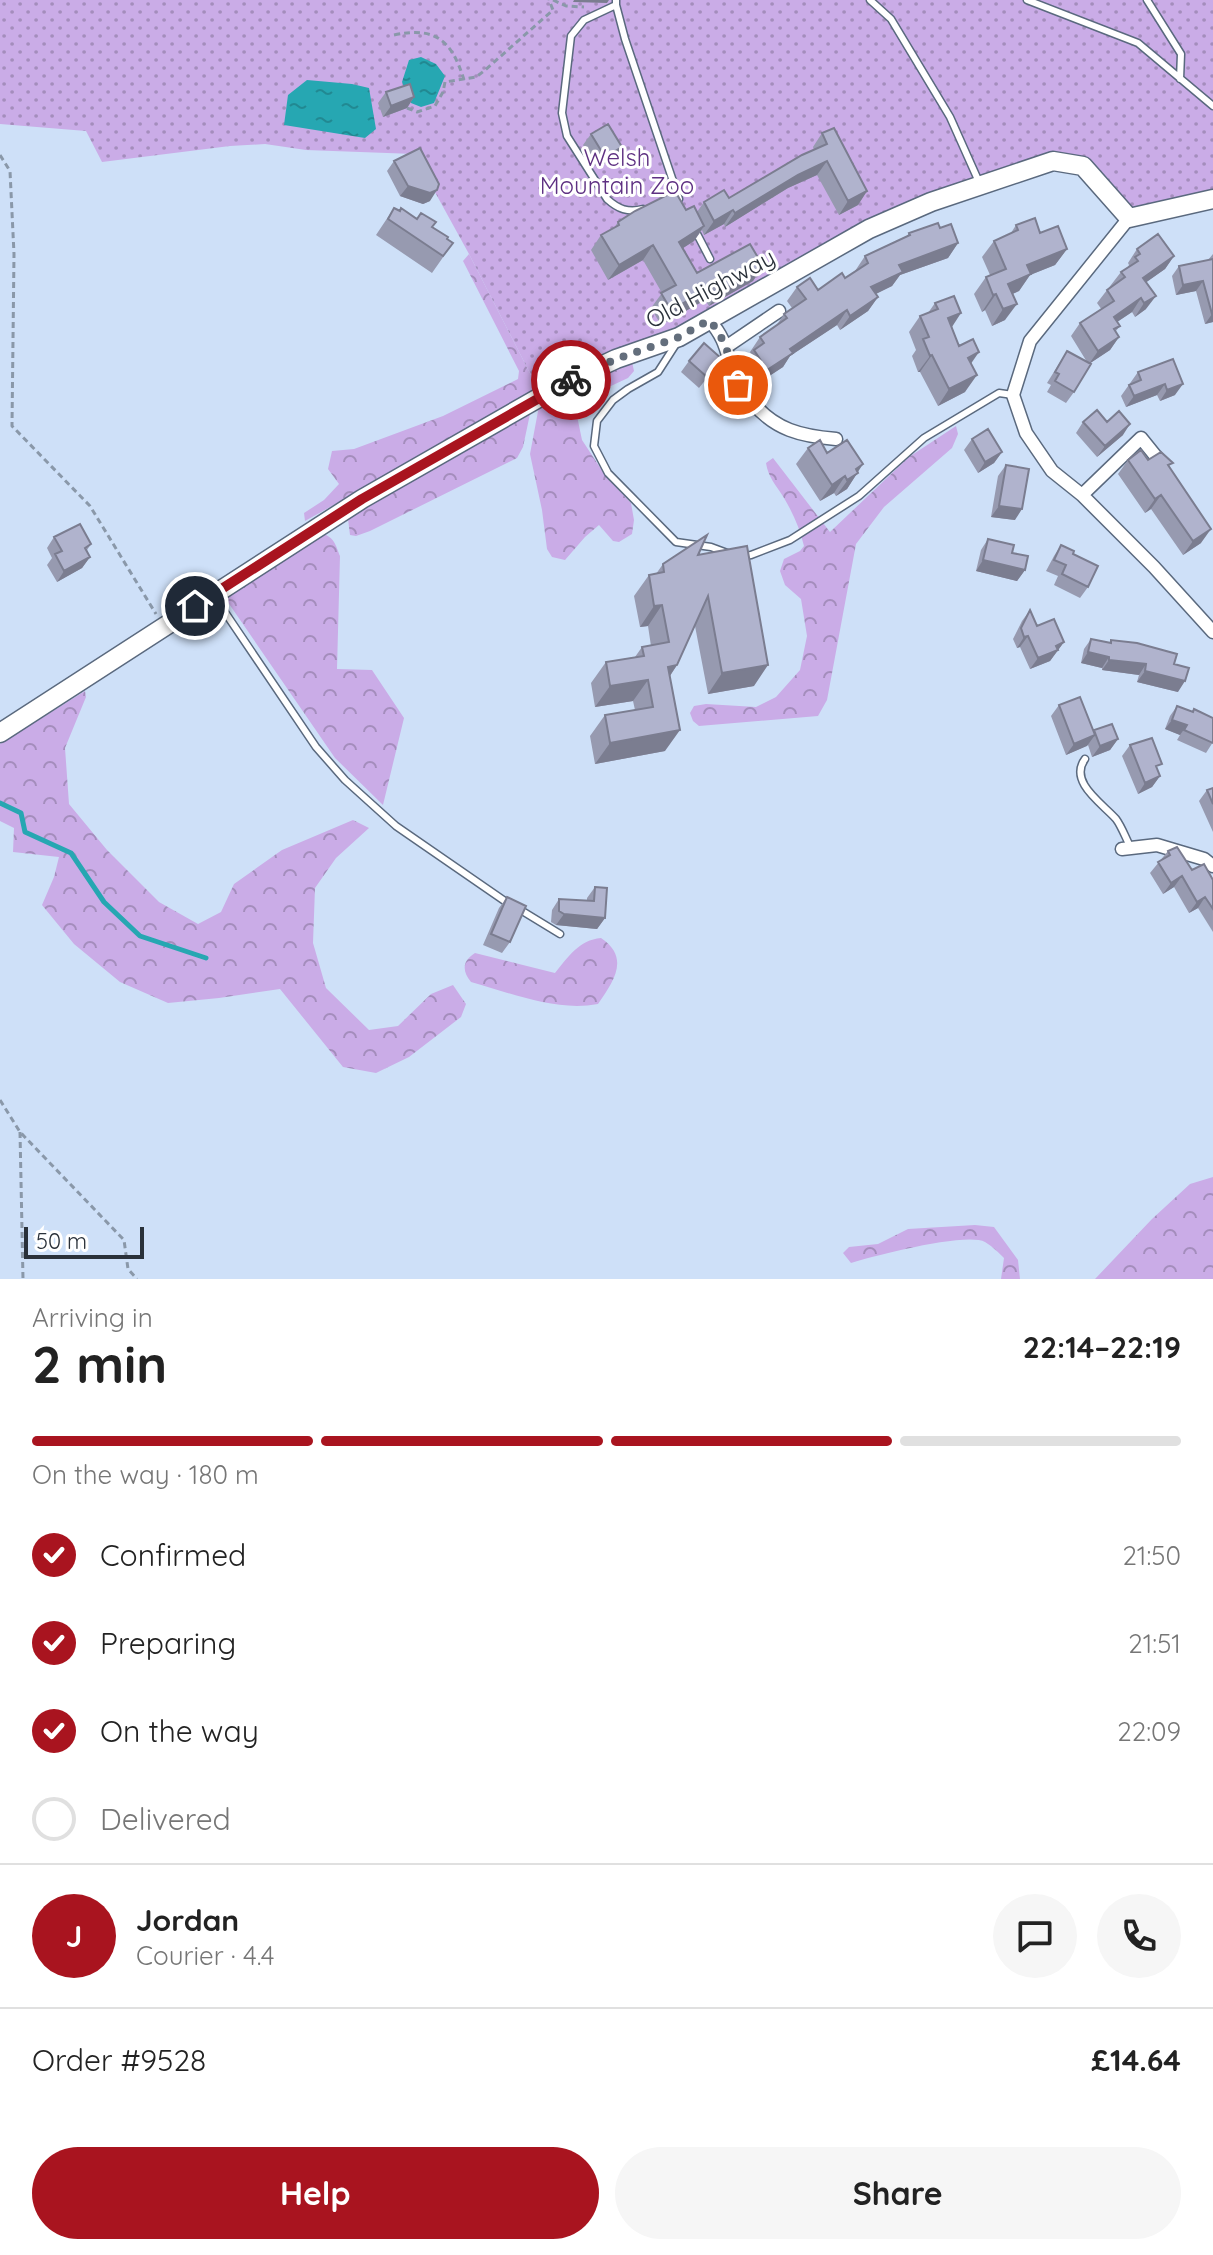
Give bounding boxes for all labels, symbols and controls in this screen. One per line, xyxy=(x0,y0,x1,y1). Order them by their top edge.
park label: Welsh Mountain Zoo xyxy=(540,142,694,200)
street label: Old Highway xyxy=(640,241,780,335)
courier xyxy=(531,340,611,420)
pin xyxy=(704,351,772,419)
icon: bike xyxy=(549,358,593,402)
icon: bag xyxy=(716,363,760,407)
pin xyxy=(161,572,229,640)
icon: home xyxy=(173,584,217,628)
scale bar xyxy=(24,1223,144,1259)
text: 50 m xyxy=(36,1227,87,1255)
text: Arriving in xyxy=(32,1301,153,1334)
text: 22:14–22:19 xyxy=(1023,1328,1181,1366)
text: 2 min xyxy=(32,1331,167,1396)
text: On the way · 180 m xyxy=(32,1458,259,1491)
icon: check xyxy=(32,1533,76,1577)
text: Confirmed xyxy=(100,1536,246,1574)
text: 21:50 xyxy=(1122,1539,1181,1572)
icon: check xyxy=(32,1621,76,1665)
text: Preparing xyxy=(100,1624,236,1662)
text: 21:51 xyxy=(1128,1627,1181,1660)
icon: check xyxy=(32,1709,76,1753)
text: On the way xyxy=(100,1712,259,1750)
text: 22:09 xyxy=(1117,1715,1181,1748)
text: Delivered xyxy=(100,1800,231,1838)
button: chat xyxy=(993,1894,1077,1978)
button: phone xyxy=(1097,1894,1181,1978)
text: Jordan xyxy=(136,1901,239,1939)
text: J xyxy=(66,1917,82,1955)
text: Courier · 4.4 xyxy=(136,1939,274,1972)
text: Order #9528 xyxy=(32,2041,206,2079)
text: £14.64 xyxy=(1091,2041,1181,2079)
button: Help xyxy=(32,2147,599,2239)
button: Share xyxy=(615,2147,1181,2239)

